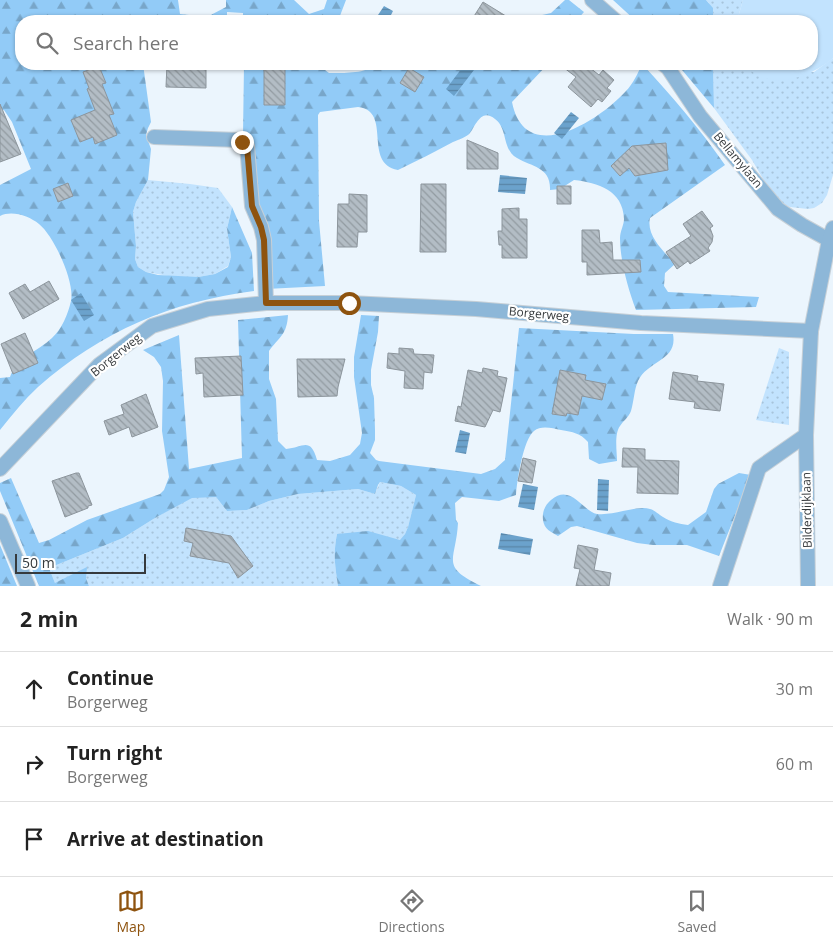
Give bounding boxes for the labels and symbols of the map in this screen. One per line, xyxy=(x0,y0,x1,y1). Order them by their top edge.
street label: Bellamylaan xyxy=(710,128,767,191)
route end xyxy=(231,131,254,154)
route start xyxy=(338,292,361,315)
street label: Borgerweg xyxy=(508,302,570,325)
street label: Borgerweg xyxy=(87,329,145,380)
street label: Bilderdijklaan xyxy=(797,472,816,548)
scale bar xyxy=(15,551,146,574)

